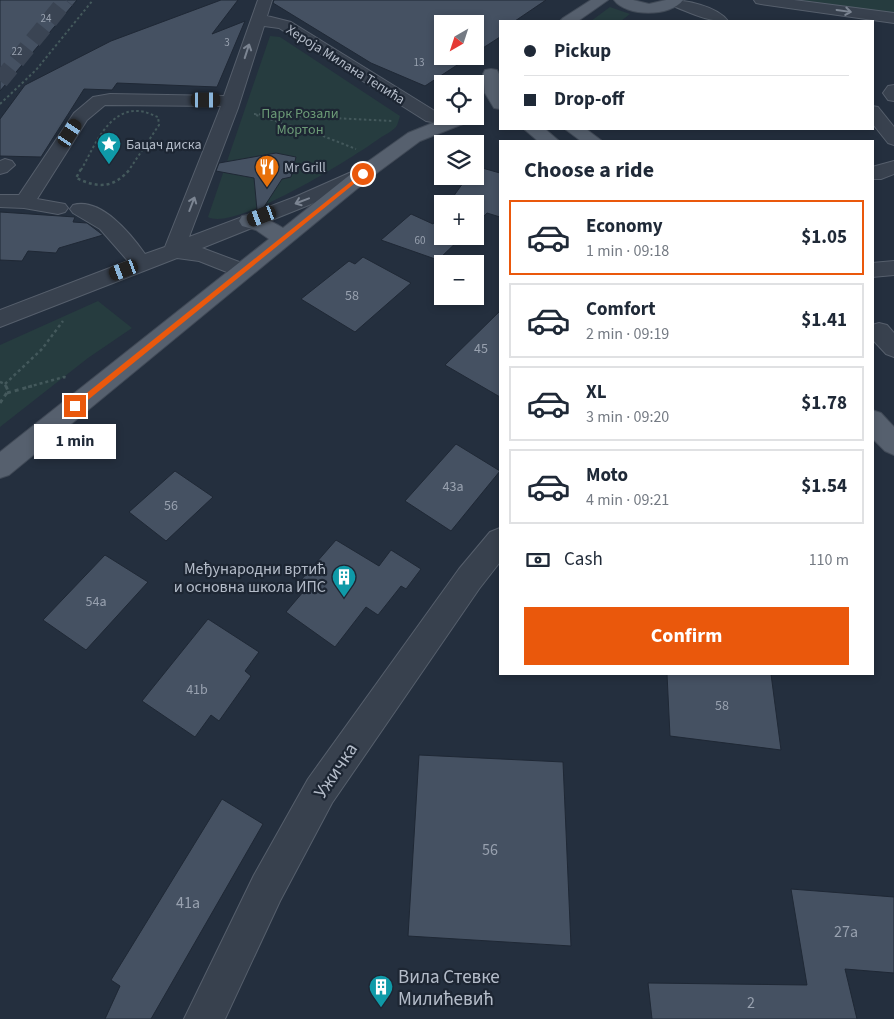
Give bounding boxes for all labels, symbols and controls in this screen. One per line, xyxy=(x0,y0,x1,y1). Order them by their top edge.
one-way arrow xyxy=(836,6,852,16)
house number: 24 xyxy=(41,11,52,26)
north arrow xyxy=(434,15,484,65)
map controls xyxy=(434,15,484,305)
street label: Хероја Милана Тепића xyxy=(282,20,409,110)
house number: 3 xyxy=(224,35,230,50)
text: Pickup xyxy=(554,38,611,65)
house number: 22 xyxy=(12,44,22,59)
one-way arrow xyxy=(243,44,253,60)
house number: 13 xyxy=(414,55,424,70)
button: locate xyxy=(434,75,484,125)
text: Drop-off xyxy=(554,86,624,113)
car xyxy=(191,93,221,108)
park label: Парк Розали Мортон xyxy=(261,104,339,140)
car xyxy=(55,116,84,150)
place icon: Бацач диска xyxy=(96,131,122,165)
place label: Бацач диска xyxy=(126,135,202,155)
button: layers xyxy=(434,135,484,185)
restaurant icon: Mr Grill xyxy=(254,154,280,188)
text: Choose a ride xyxy=(524,154,654,186)
place label: Mr Grill xyxy=(284,158,326,178)
route start xyxy=(352,163,374,185)
button: + xyxy=(434,195,484,245)
one-way arrow xyxy=(188,197,197,212)
one-way arrow xyxy=(295,197,310,206)
car xyxy=(245,204,278,228)
text: Economy xyxy=(586,213,663,240)
icon: car xyxy=(526,215,571,260)
text: $1.05 xyxy=(801,224,847,251)
house number: 60 xyxy=(415,233,425,248)
text: 1 min · 09:18 xyxy=(586,240,669,262)
button: − xyxy=(434,255,484,305)
car xyxy=(107,258,140,282)
house number: 58 xyxy=(345,286,359,306)
text: Comfort xyxy=(586,296,656,323)
icon: car xyxy=(526,298,571,343)
text: $1.41 xyxy=(801,307,847,334)
text: 2 min · 09:19 xyxy=(586,323,669,345)
house number: 45 xyxy=(474,339,488,359)
text: XL xyxy=(586,379,607,406)
icon: car xyxy=(526,381,571,426)
text: $1.78 xyxy=(801,390,847,417)
route end xyxy=(64,395,86,417)
text: 3 min · 09:20 xyxy=(586,406,669,428)
callout: 1 min xyxy=(34,424,116,458)
text: 1 min xyxy=(56,430,94,452)
text: Moto xyxy=(586,462,628,489)
icon: car xyxy=(526,464,571,509)
text: $1.54 xyxy=(801,473,847,500)
house number: 43a xyxy=(443,477,463,497)
text: 4 min · 09:21 xyxy=(586,489,669,511)
house number: 56 xyxy=(164,496,178,516)
icon: cash xyxy=(524,546,552,574)
text: Cash xyxy=(564,546,603,573)
text: 110 m xyxy=(809,549,849,571)
place label: Међународни вртић и основна школа ИПС xyxy=(174,558,326,598)
building icon: Међународни вртић и основна школа ИПС xyxy=(331,564,357,598)
house number: 54a xyxy=(86,592,106,612)
button: Confirm xyxy=(524,607,849,665)
house number: 41b xyxy=(186,680,208,700)
house number: 58 xyxy=(715,696,729,716)
street label: Ужичка xyxy=(308,738,365,804)
house number: 56 xyxy=(482,839,498,861)
house number: 41a xyxy=(176,892,200,914)
house number: 27a xyxy=(834,921,858,943)
place label: Вила Стевке Милићевић xyxy=(398,964,500,1013)
building icon: Вила Стевке Милићевић xyxy=(368,974,394,1008)
house number: 2 xyxy=(747,992,755,1014)

